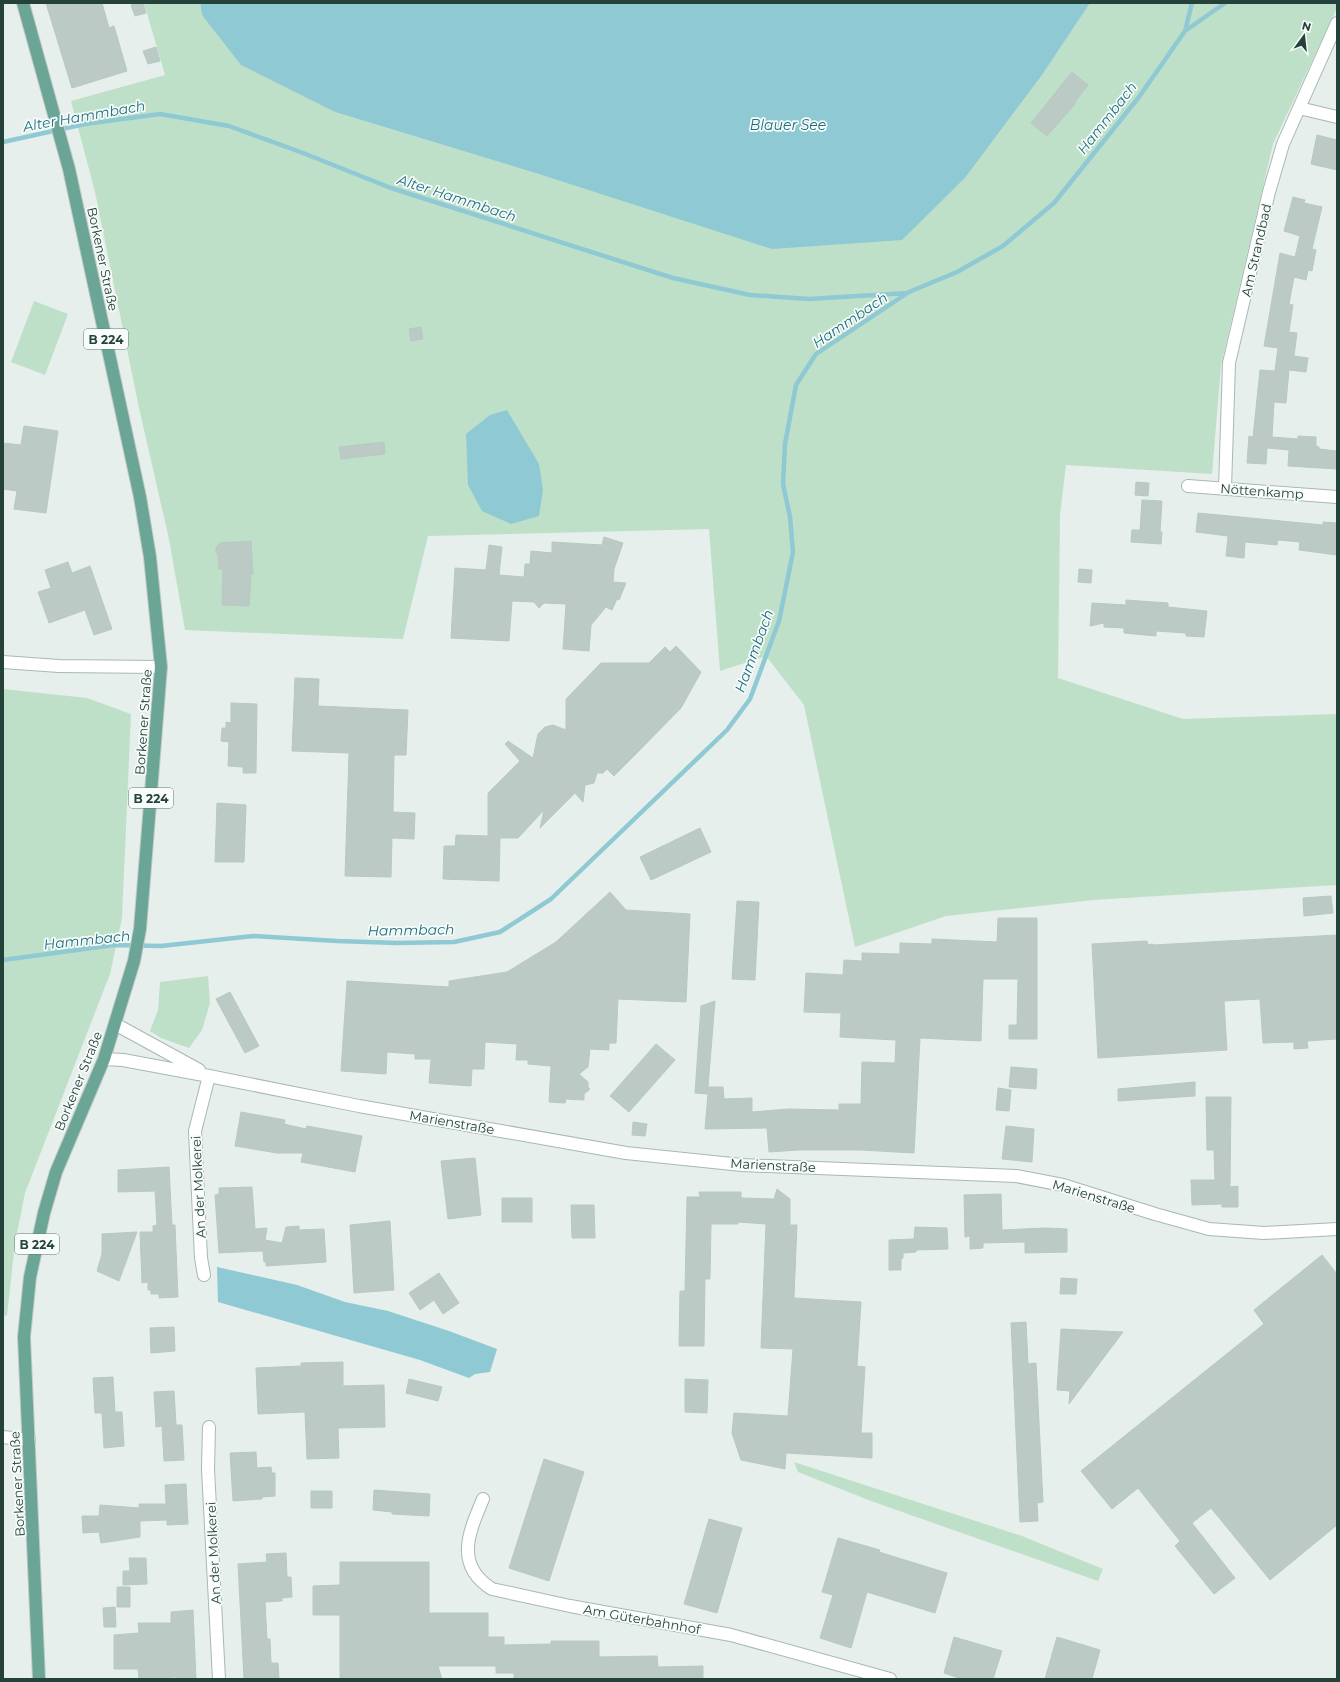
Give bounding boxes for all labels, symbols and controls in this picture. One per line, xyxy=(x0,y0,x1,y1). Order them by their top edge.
north arrow xyxy=(1284,16,1324,56)
text: N xyxy=(1300,18,1313,34)
water label: Hammbach xyxy=(1073,78,1141,158)
water label: Alter Hammbach xyxy=(21,96,147,136)
water label: Blauer See xyxy=(750,116,826,134)
water label: Alter Hammbach xyxy=(394,170,519,226)
street label: Am Strandbad xyxy=(1238,202,1274,298)
street label: Borkener Straße xyxy=(84,206,122,313)
water label: Hammbach xyxy=(809,288,891,352)
road number: B 224 xyxy=(84,329,128,349)
street label: Nöttenkamp xyxy=(1220,480,1304,502)
water label: Hammbach xyxy=(731,607,777,695)
street label: Borkener Straße xyxy=(131,669,155,775)
road number: B 224 xyxy=(129,788,173,808)
water label: Hammbach xyxy=(367,920,455,940)
water label: Hammbach xyxy=(43,927,131,953)
street label: Borkener Straße xyxy=(51,1029,105,1133)
street label: Marienstraße xyxy=(408,1107,496,1137)
street label: An der Molkerei xyxy=(187,1135,209,1239)
street label: Marienstraße xyxy=(730,1155,816,1175)
street label: Marienstraße xyxy=(1051,1176,1138,1216)
road number: B 224 xyxy=(15,1234,59,1254)
street label: Borkener Straße xyxy=(6,1431,28,1537)
street label: An der Molkerei xyxy=(202,1501,224,1605)
street label: Am Güterbahnhof xyxy=(582,1601,702,1637)

